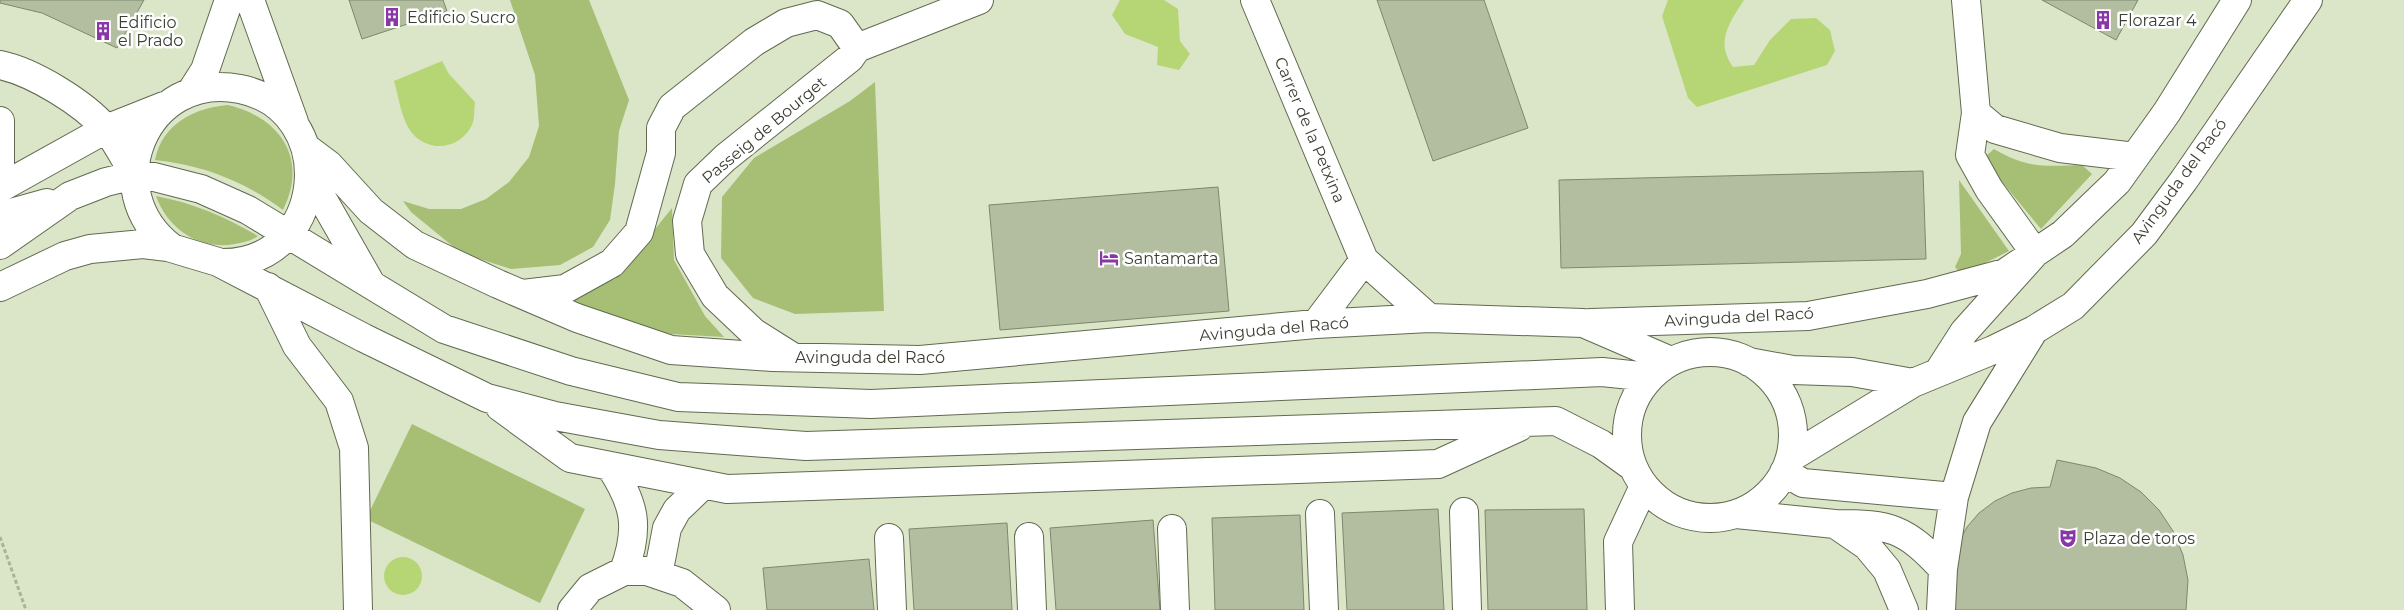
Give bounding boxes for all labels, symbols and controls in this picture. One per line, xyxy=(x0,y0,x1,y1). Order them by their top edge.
building icon: Edificio Sucro xyxy=(381,6,403,28)
place label: Edificio Sucro xyxy=(407,8,516,27)
building icon: Florazar 4 xyxy=(2092,9,2114,31)
place label: Florazar 4 xyxy=(2118,11,2197,30)
place label: Edificio el Prado xyxy=(118,13,183,50)
building icon: Edificio el Prado xyxy=(92,20,114,42)
street label: Carrer de la Petxina xyxy=(1271,54,1349,206)
street label: Passeig de Bourget xyxy=(698,72,830,188)
street label: Avinguda del Racó xyxy=(2127,115,2231,247)
hotel icon: Santamarta xyxy=(1098,247,1120,269)
place label: Santamarta xyxy=(1124,249,1218,268)
street label: Avinguda del Racó xyxy=(1664,304,1814,330)
street label: Avinguda del Racó xyxy=(1199,313,1349,345)
street label: Avinguda del Racó xyxy=(795,348,945,367)
theatre icon: Plaza de toros xyxy=(2057,527,2079,549)
place label: Plaza de toros xyxy=(2083,529,2195,548)

